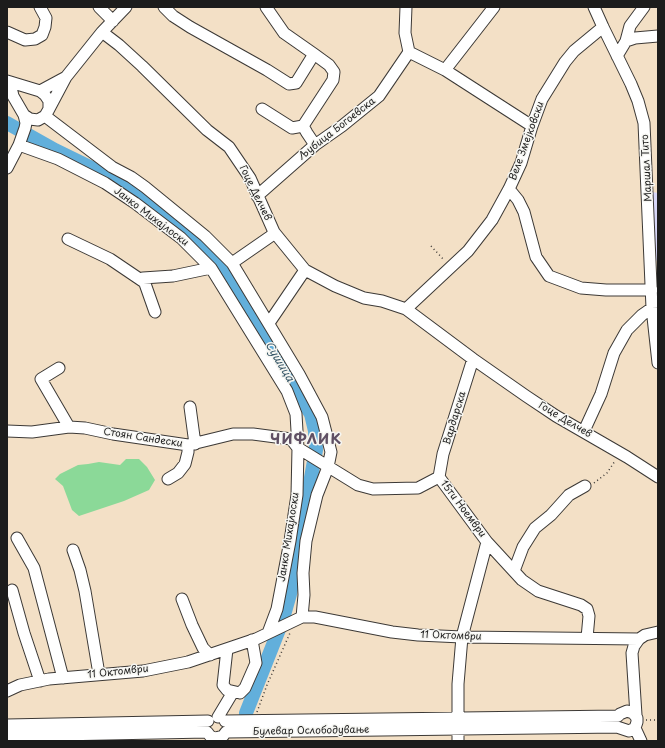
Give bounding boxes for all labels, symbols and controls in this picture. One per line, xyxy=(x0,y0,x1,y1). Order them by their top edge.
street label: Љубица Богоевска xyxy=(296,95,378,163)
street label: Веле Змејковски xyxy=(507,100,547,182)
street label: Маршал Тито xyxy=(639,134,655,202)
street label: Гоце Делчев xyxy=(236,163,274,223)
street label: Јанко Михајлоски xyxy=(111,185,191,249)
water label: Сушица xyxy=(262,339,296,385)
street label: Вардарска xyxy=(441,390,469,446)
street label: Гоце Делчев xyxy=(536,399,594,441)
street label: Стоян Сандески xyxy=(103,426,183,450)
district label: ЧИФЛИК xyxy=(270,432,342,448)
street label: 15ти Ноември xyxy=(438,478,488,540)
street label: Јанко Михајлоски xyxy=(276,491,302,583)
street label: 11 Октомври xyxy=(420,629,482,643)
street label: 11 Октомври xyxy=(87,663,149,681)
street label: Булевар Ослободување xyxy=(253,724,369,738)

